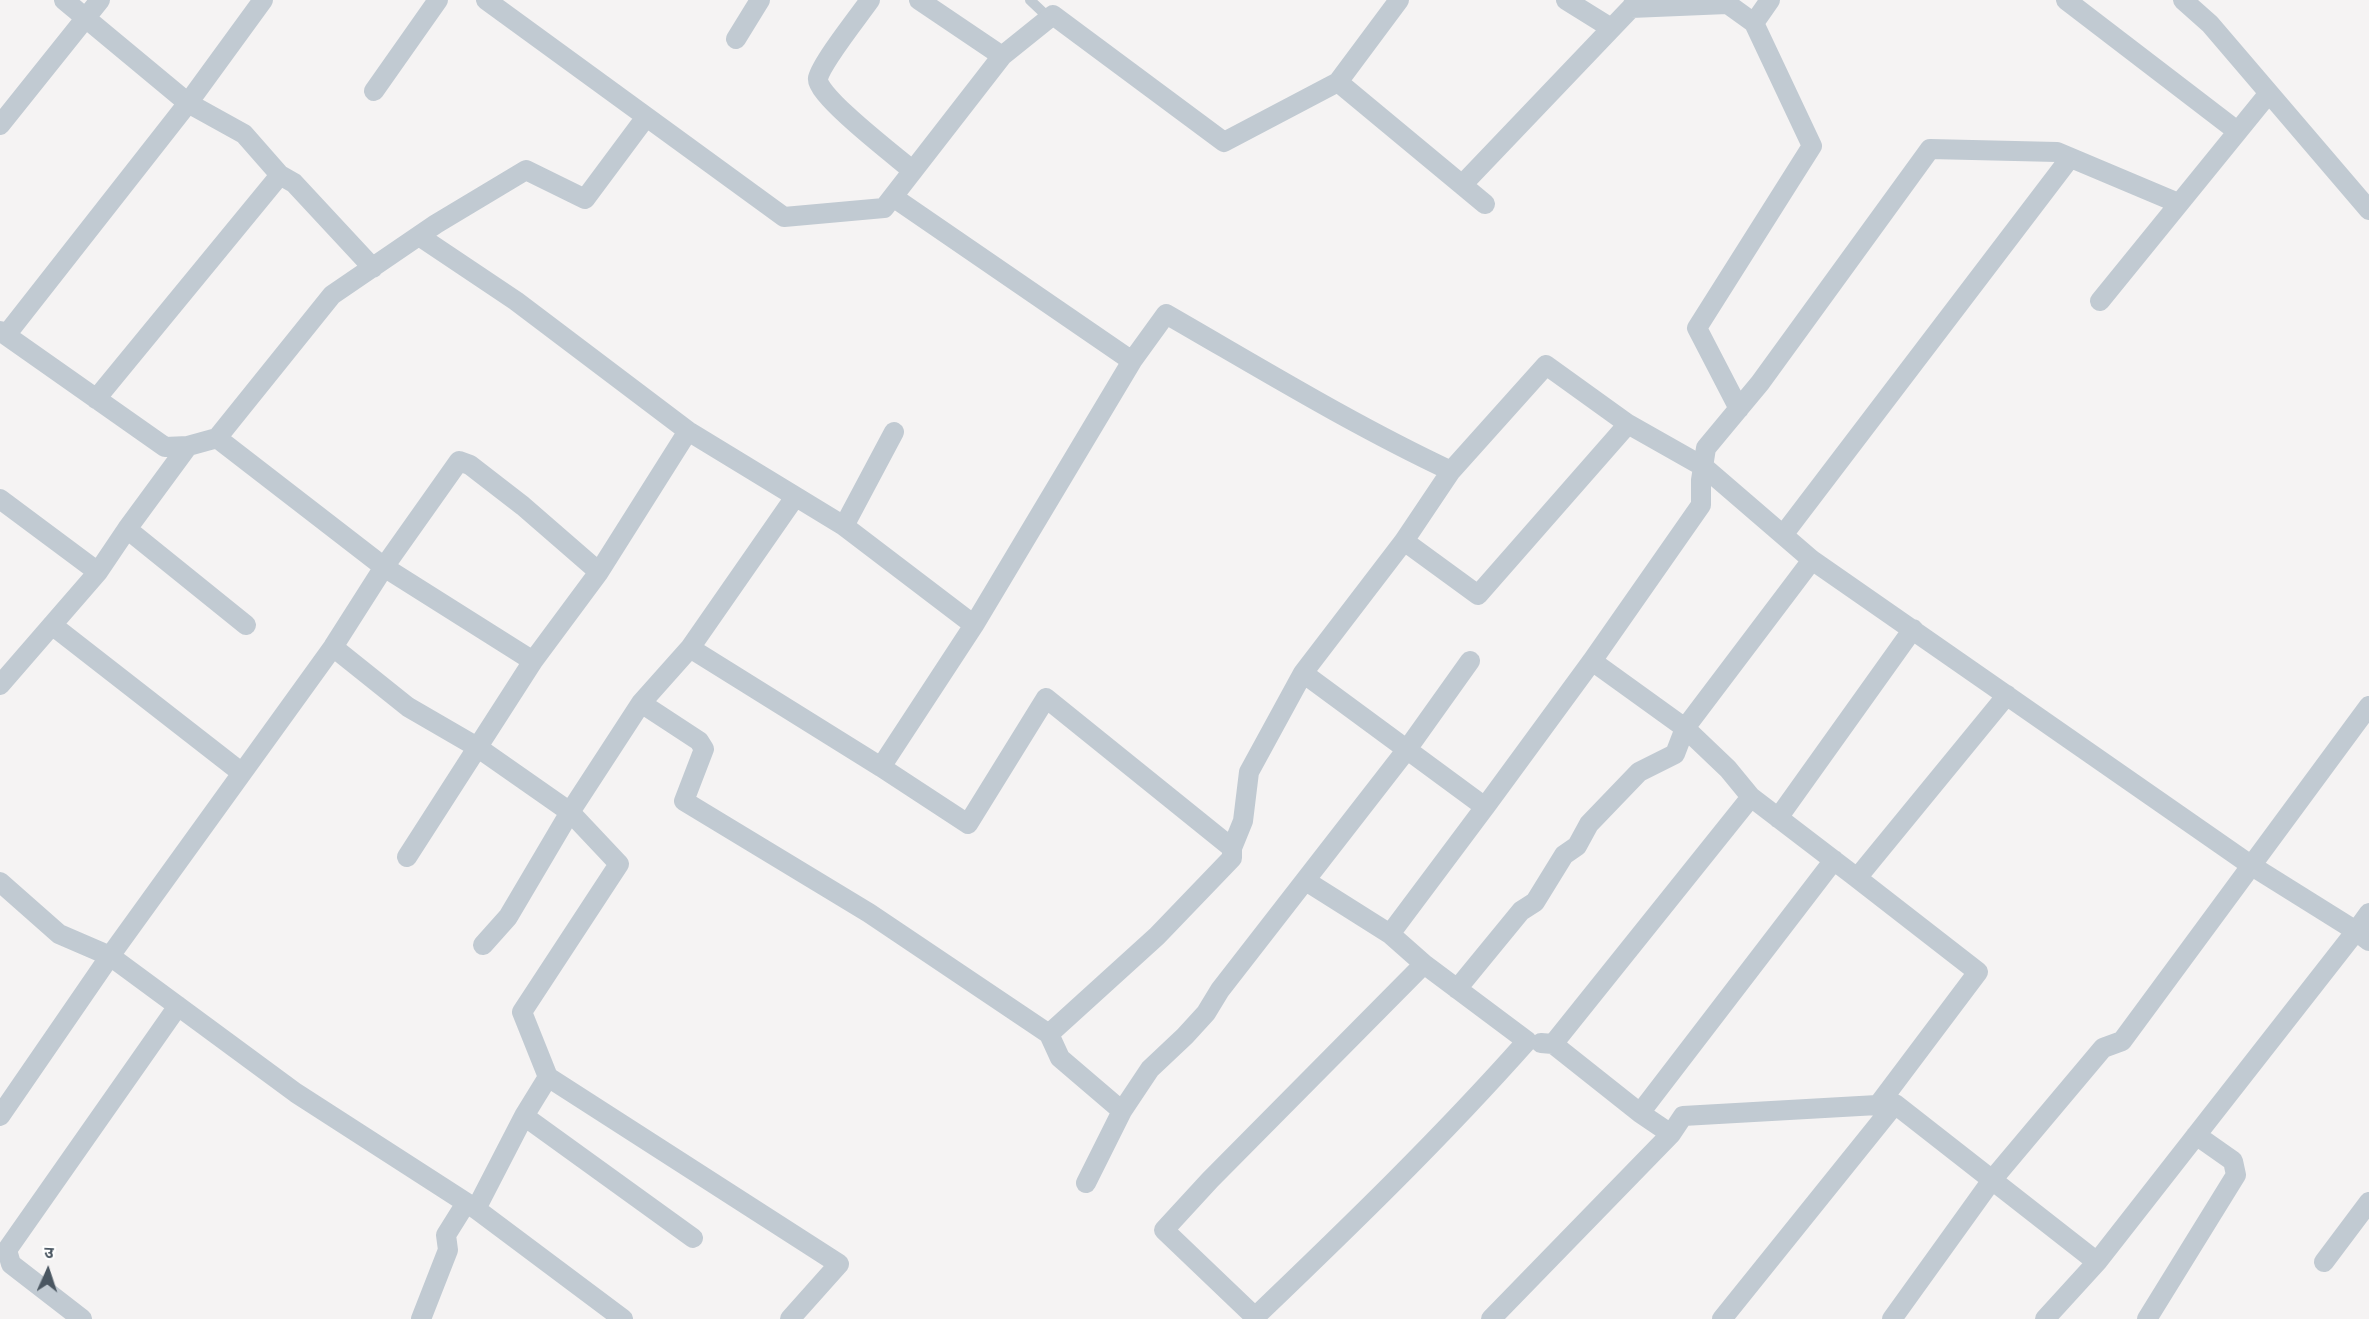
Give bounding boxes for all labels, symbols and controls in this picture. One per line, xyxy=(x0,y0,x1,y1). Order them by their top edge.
north arrow xyxy=(18,1241,78,1301)
text: उ xyxy=(44,1243,54,1263)

